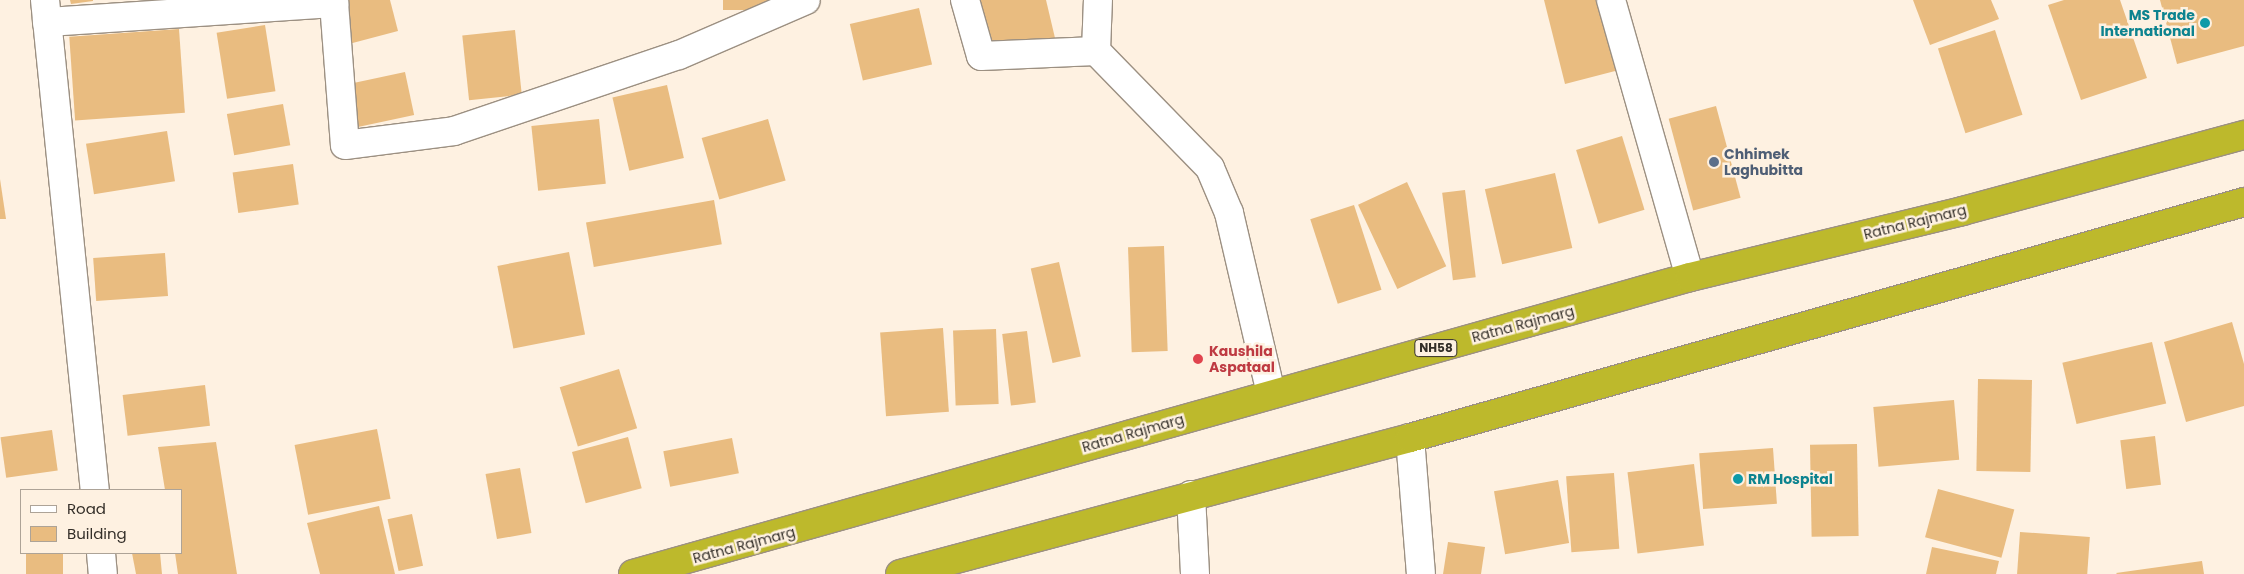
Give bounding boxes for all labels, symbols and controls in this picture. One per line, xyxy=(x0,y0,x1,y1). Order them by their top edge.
place label: MS Trade International xyxy=(2100,7,2195,40)
marker: MS Trade International xyxy=(2199,17,2211,29)
place label: Chhimek Laghubitta xyxy=(1724,146,1803,178)
marker: Chhimek Laghubitta xyxy=(1708,156,1720,168)
street label: Ratna Rajmarg xyxy=(1862,201,1968,243)
street label: Ratna Rajmarg xyxy=(1470,302,1576,346)
road number: NH58 xyxy=(1414,338,1458,358)
place label: Kaushila Aspataal xyxy=(1209,343,1275,376)
marker: Kaushila Aspataal xyxy=(1191,352,1205,366)
street label: Ratna Rajmarg xyxy=(1080,410,1186,456)
place label: RM Hospital xyxy=(1748,471,1833,487)
marker: RM Hospital xyxy=(1732,473,1744,485)
legend xyxy=(20,489,182,554)
text: Road xyxy=(67,498,106,519)
text: Building xyxy=(67,523,127,544)
street label: Ratna Rajmarg xyxy=(691,523,797,567)

